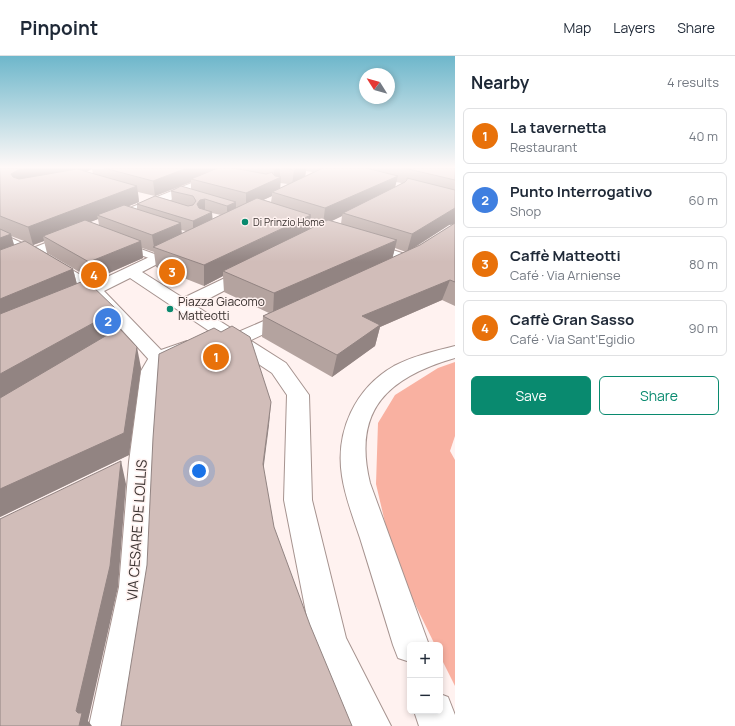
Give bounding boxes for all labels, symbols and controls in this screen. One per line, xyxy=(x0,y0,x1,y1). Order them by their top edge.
text: Pinpoint xyxy=(20,15,98,41)
text: Map xyxy=(563,18,591,37)
text: Layers xyxy=(613,18,655,37)
text: Share xyxy=(677,18,715,37)
north arrow xyxy=(359,68,395,104)
text: Nearby xyxy=(471,71,529,94)
text: 4 results xyxy=(667,73,719,91)
text: La tavernetta xyxy=(510,117,607,138)
text: 1 xyxy=(482,127,488,145)
text: 40 m xyxy=(689,127,718,145)
text: Restaurant xyxy=(510,138,577,156)
text: Punto Interrogativo xyxy=(510,181,652,202)
text: 2 xyxy=(481,191,489,209)
text: 60 m xyxy=(688,191,718,209)
text: Shop xyxy=(510,202,541,220)
place label: Di Prinzio Home xyxy=(253,215,325,229)
marker: Di Prinzio Home xyxy=(240,217,250,227)
text: Caffè Matteotti xyxy=(510,245,621,266)
text: 3 xyxy=(481,255,489,273)
text: 80 m xyxy=(689,255,718,273)
pin: 3 xyxy=(159,257,185,287)
pin: 4 xyxy=(81,260,107,290)
text: Café · Via Arniense xyxy=(510,266,621,284)
place label: Piazza Giacomo Matteotti xyxy=(178,293,265,324)
marker: Piazza Giacomo Matteotti xyxy=(165,304,175,314)
pin: 2 xyxy=(95,306,121,336)
text: Caffè Gran Sasso xyxy=(510,309,634,330)
text: 4 xyxy=(481,319,489,337)
text: 90 m xyxy=(688,319,718,337)
text: Café · Via Sant'Egidio xyxy=(510,330,635,348)
pin: 1 xyxy=(203,342,229,372)
button: Save xyxy=(471,376,591,415)
button: Share xyxy=(599,376,719,415)
street label: VIA CESARE DE LOLLIS xyxy=(122,458,151,601)
your location xyxy=(189,461,209,481)
map controls xyxy=(407,642,443,714)
button: + xyxy=(407,642,443,678)
button: − xyxy=(407,678,443,714)

